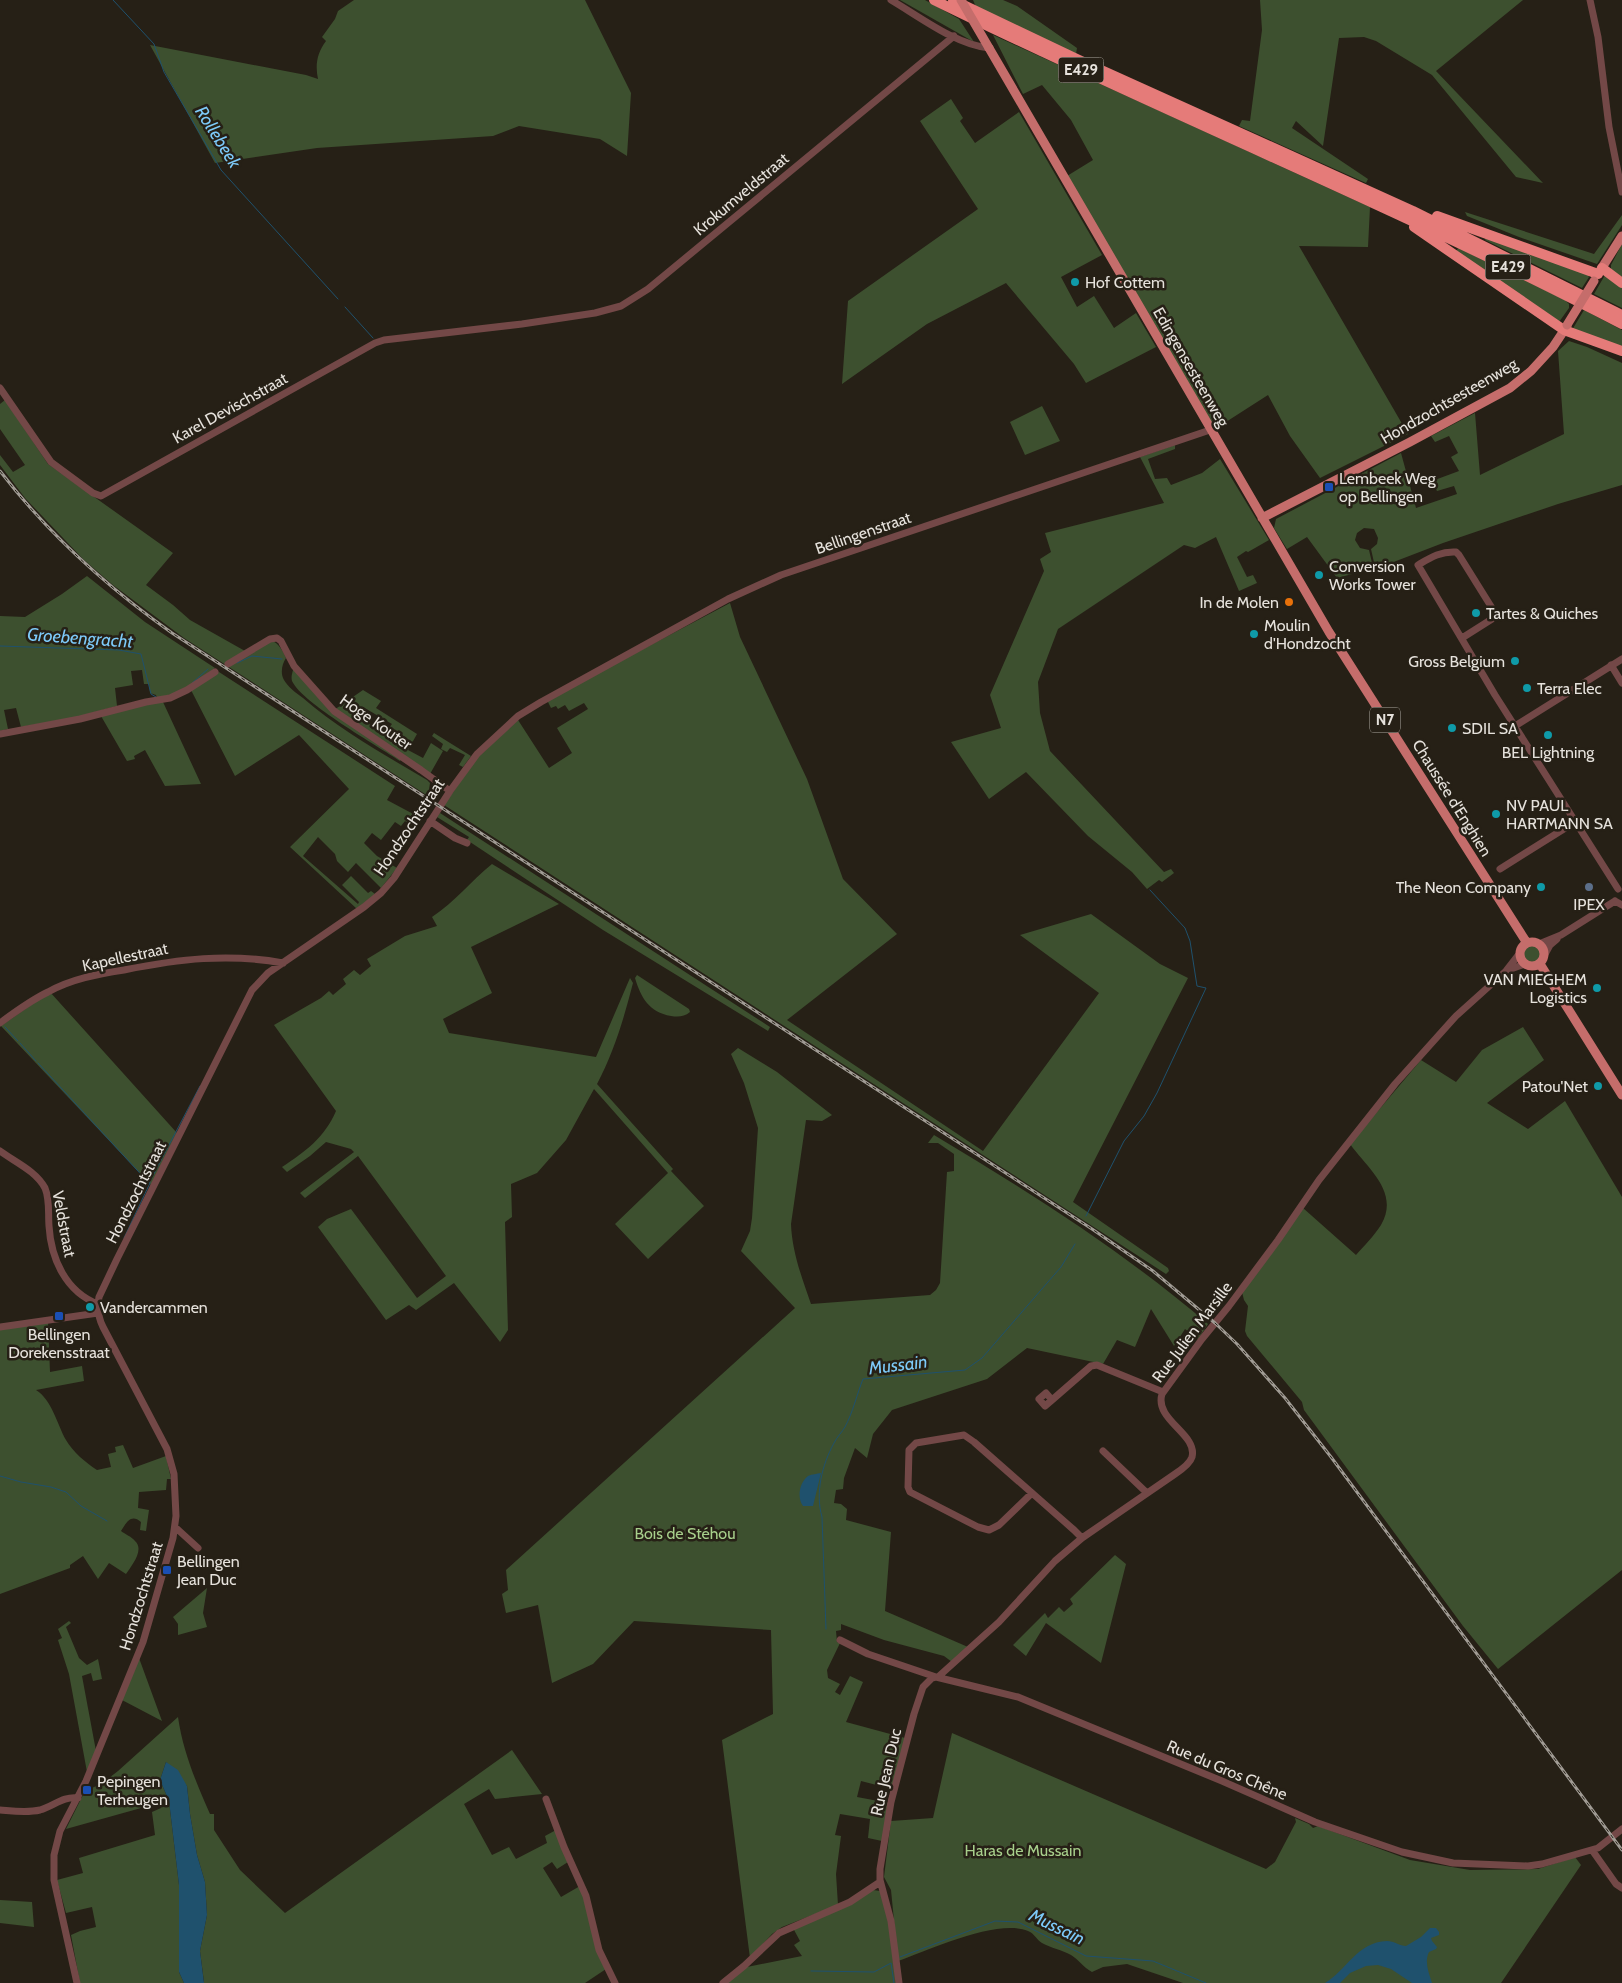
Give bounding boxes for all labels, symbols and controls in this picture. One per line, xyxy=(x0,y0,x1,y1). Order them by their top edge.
road number: E429 xyxy=(1058,58,1104,82)
water label: Rollebeek xyxy=(190,102,246,173)
street label: Krokumveldstraat xyxy=(690,148,793,239)
road number: E429 xyxy=(1486,254,1530,280)
place label: Hof Cottem xyxy=(1085,273,1165,292)
marker: Hof Cottem xyxy=(1069,276,1081,288)
street label: Edingensesteenweg xyxy=(1149,304,1233,431)
street label: Hondzochtsesteenweg xyxy=(1377,354,1522,448)
street label: Karel Devischstraat xyxy=(169,368,291,447)
place label: Lembeek Weg op Bellingen xyxy=(1339,469,1437,506)
marker: Lembeek Weg op Bellingen xyxy=(1323,481,1335,493)
street label: Bellingenstraat xyxy=(812,507,914,558)
place label: Conversion Works Tower xyxy=(1329,557,1416,594)
marker: Conversion Works Tower xyxy=(1313,569,1325,581)
place label: In de Molen xyxy=(1199,593,1279,612)
marker: In de Molen xyxy=(1283,596,1295,608)
place label: Tartes & Quiches xyxy=(1486,604,1599,623)
marker: Tartes & Quiches xyxy=(1470,607,1482,619)
place label: Moulin d'Hondzocht xyxy=(1264,616,1351,653)
water label: Groebengracht xyxy=(26,623,134,653)
marker: Moulin d'Hondzocht xyxy=(1248,628,1260,640)
place label: Gross Belgium xyxy=(1408,652,1505,671)
marker: Gross Belgium xyxy=(1509,655,1521,667)
place label: Terra Elec xyxy=(1537,679,1602,698)
marker: Terra Elec xyxy=(1521,682,1533,694)
street label: Hoge Kouter xyxy=(336,690,417,754)
road number: N7 xyxy=(1370,708,1400,732)
place label: SDIL SA xyxy=(1462,719,1518,738)
marker: SDIL SA xyxy=(1446,722,1458,734)
marker: BEL Lightning xyxy=(1542,729,1554,741)
street label: Chaussée d'Enghien xyxy=(1408,736,1496,860)
place label: BEL Lightning xyxy=(1502,743,1595,762)
street label: Hondzochtstraat xyxy=(370,775,449,879)
place label: NV PAUL HARTMANN SA xyxy=(1506,796,1613,833)
marker: NV PAUL HARTMANN SA xyxy=(1490,808,1502,820)
place label: The Neon Company xyxy=(1396,878,1531,897)
marker: The Neon Company xyxy=(1535,881,1547,893)
marker: IPEX xyxy=(1583,881,1595,893)
place label: IPEX xyxy=(1573,895,1605,914)
street label: Kapellestraat xyxy=(80,939,170,975)
place label: VAN MIEGHEM Logistics xyxy=(1484,970,1587,1007)
marker: VAN MIEGHEM Logistics xyxy=(1591,982,1603,994)
place label: Patou'Net xyxy=(1522,1077,1589,1096)
marker: Patou'Net xyxy=(1592,1080,1604,1092)
street label: Hondzochtstraat xyxy=(102,1137,170,1246)
street label: Veldstraat xyxy=(48,1189,80,1259)
street label: Rue Julien Marsille xyxy=(1148,1278,1236,1386)
place label: Vandercammen xyxy=(100,1298,208,1317)
marker: Vandercammen xyxy=(84,1301,96,1313)
marker: Bellingen Dorekensstraat xyxy=(53,1310,65,1322)
place label: Bellingen Dorekensstraat xyxy=(8,1325,110,1362)
water label: Mussain xyxy=(866,1350,929,1380)
park label: Bois de Stéhou xyxy=(634,1524,736,1543)
street label: Hondzochtstraat xyxy=(115,1539,167,1653)
place label: Bellingen Jean Duc xyxy=(176,1552,240,1589)
marker: Bellingen Jean Duc xyxy=(161,1564,173,1576)
street label: Rue Jean Duc xyxy=(867,1726,905,1818)
street label: Rue du Gros Chêne xyxy=(1164,1736,1290,1804)
place label: Pepingen Terheugen xyxy=(97,1772,168,1809)
marker: Pepingen Terheugen xyxy=(81,1784,93,1796)
park label: Haras de Mussain xyxy=(965,1841,1081,1860)
water label: Mussain xyxy=(1025,1904,1088,1950)

